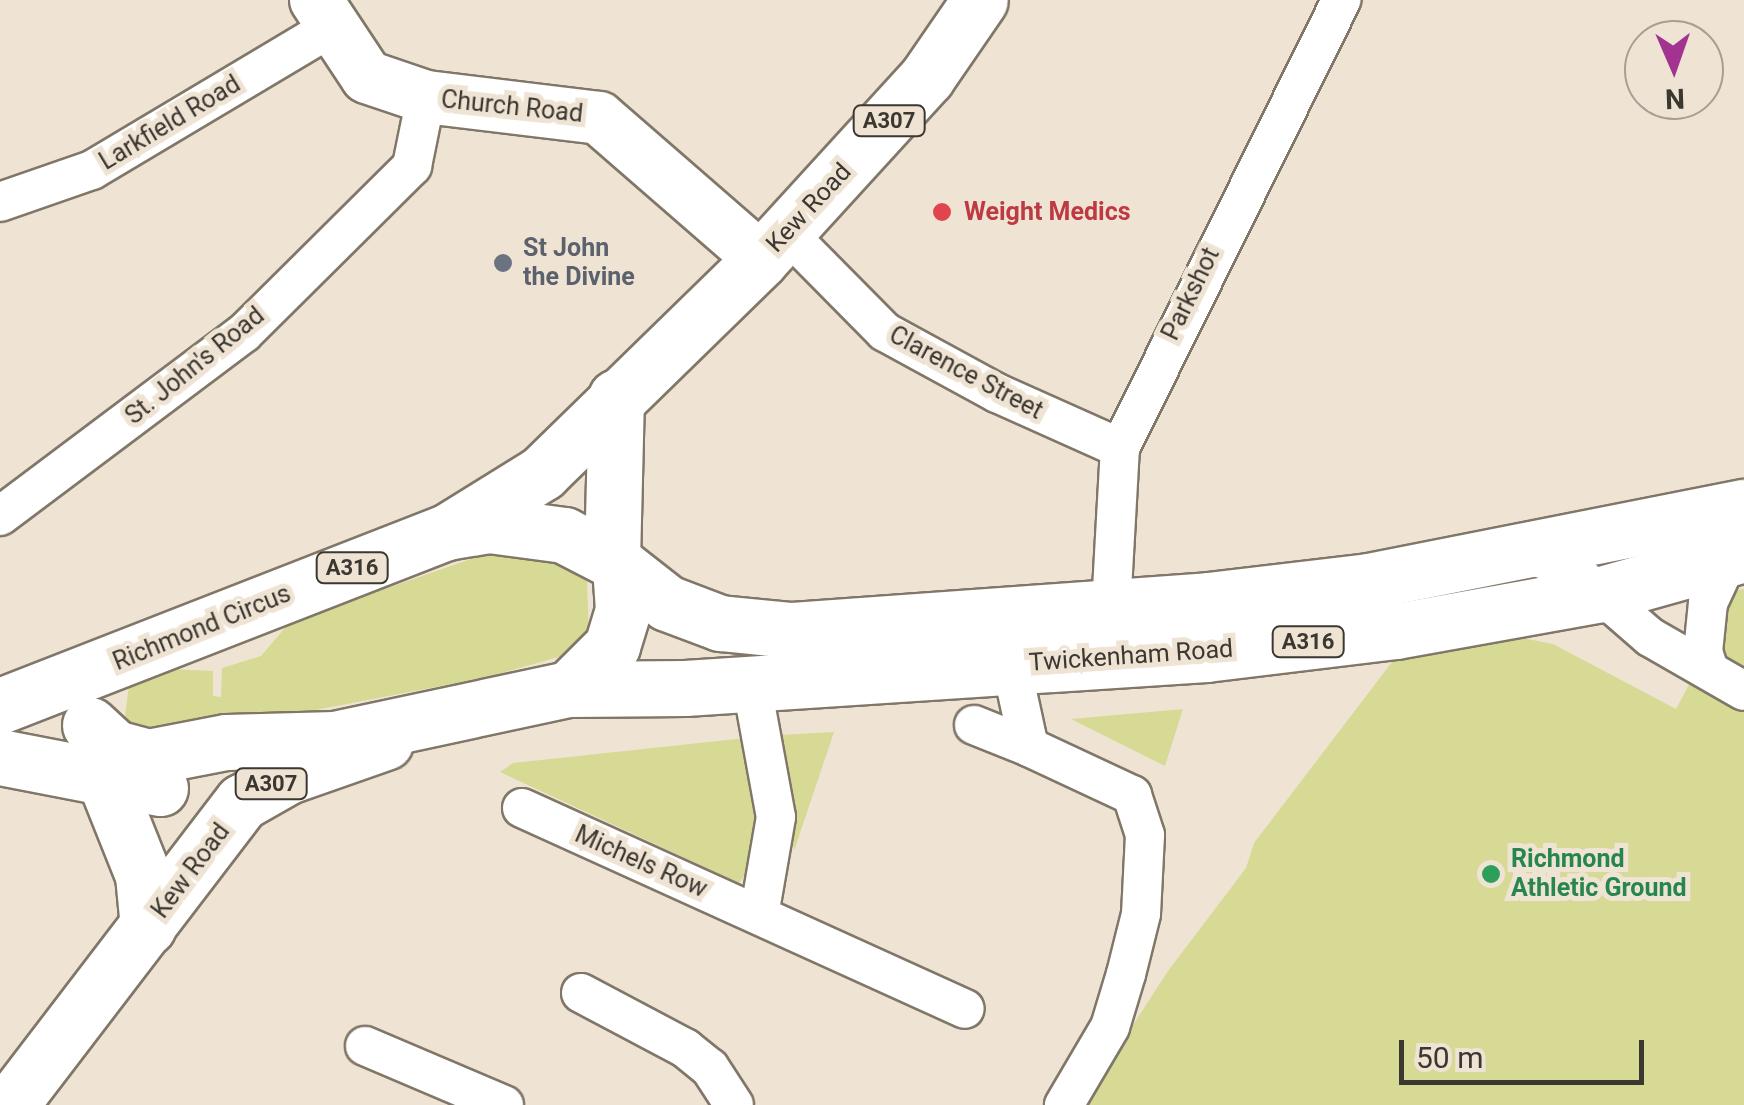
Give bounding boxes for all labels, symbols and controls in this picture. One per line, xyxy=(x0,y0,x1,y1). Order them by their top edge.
north arrow xyxy=(1624,20,1724,120)
street label: Larkfield Road xyxy=(94,69,246,177)
text: N xyxy=(1665,82,1685,115)
street label: Church Road xyxy=(440,85,584,129)
road number: A307 xyxy=(852,104,926,138)
street label: Kew Road xyxy=(760,157,858,259)
place label: Weight Medics xyxy=(964,197,1131,227)
marker: Weight Medics xyxy=(929,199,955,225)
place label: St John the Divine xyxy=(523,234,635,293)
street label: Parkshot xyxy=(1156,243,1226,345)
marker: St John the Divine xyxy=(492,252,514,274)
street label: St. John's Road xyxy=(119,301,271,431)
street label: Clarence Street xyxy=(884,320,1048,426)
road number: A316 xyxy=(314,551,390,585)
street label: Richmond Circus xyxy=(109,579,295,677)
road number: A316 xyxy=(1270,625,1346,659)
street label: Twickenham Road xyxy=(1028,634,1234,678)
road number: A307 xyxy=(234,767,308,801)
street label: Kew Road xyxy=(146,818,236,924)
street label: Michels Row xyxy=(570,819,712,905)
place label: Richmond Athletic Ground xyxy=(1511,845,1687,904)
marker: Richmond Athletic Ground xyxy=(1480,863,1502,885)
scale bar xyxy=(1404,1020,1649,1082)
text: 50 m xyxy=(1416,1040,1483,1075)

